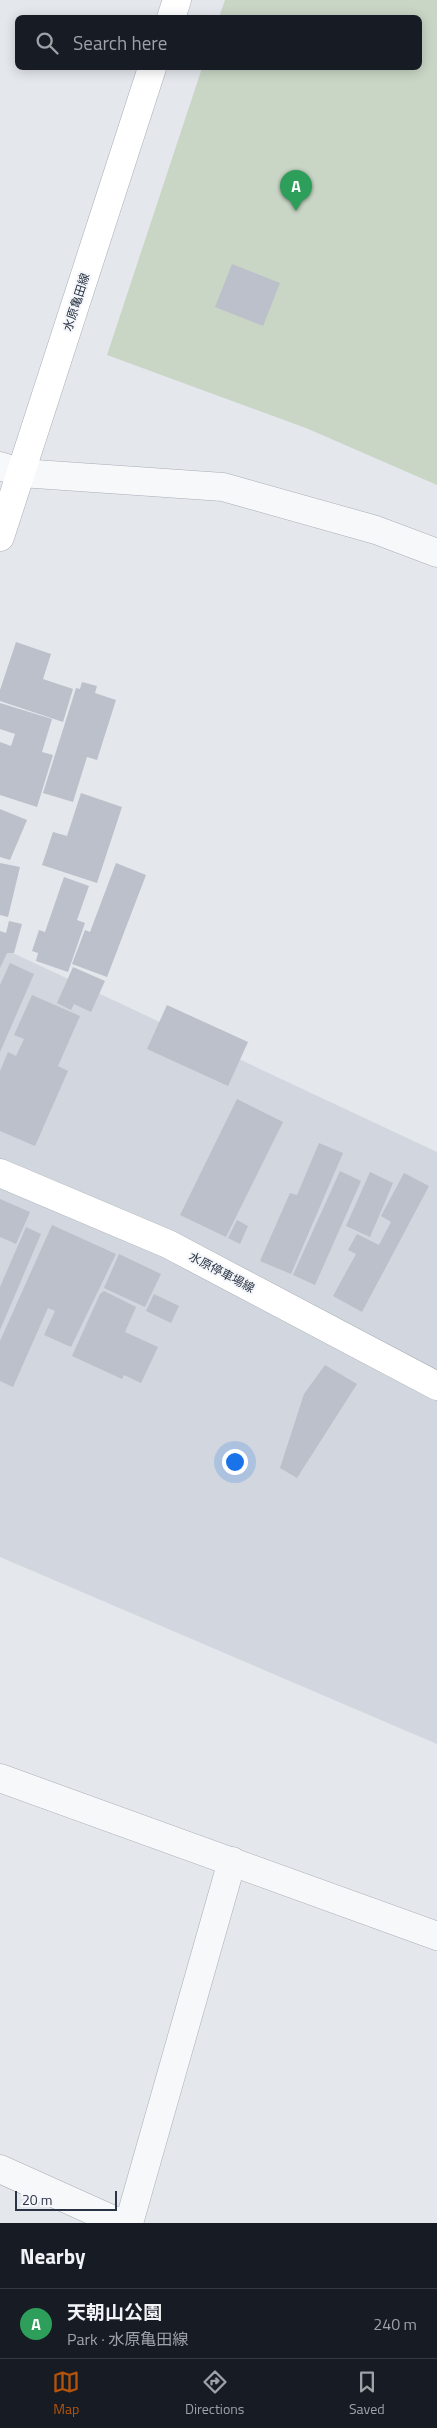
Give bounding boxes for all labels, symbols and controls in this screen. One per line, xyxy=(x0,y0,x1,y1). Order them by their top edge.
search box xyxy=(15,15,422,70)
text: Search here xyxy=(73,28,167,57)
icon: search xyxy=(33,29,61,57)
pin: A xyxy=(280,170,312,211)
street label: 水原亀田線 xyxy=(58,271,94,333)
street label: 水原停車場線 xyxy=(186,1247,258,1297)
your location xyxy=(222,1449,248,1475)
scale bar xyxy=(15,2188,118,2211)
text: 20 m xyxy=(22,2189,52,2210)
text: Nearby xyxy=(20,2240,85,2272)
text: 天朝山公園 xyxy=(67,2297,162,2326)
text: A xyxy=(31,2312,41,2336)
text: 240 m xyxy=(373,2312,417,2336)
text: Park · 水原亀田線 xyxy=(67,2327,188,2351)
tab: Map xyxy=(52,2368,80,2419)
tab: Directions xyxy=(185,2368,244,2419)
tab: Saved xyxy=(349,2368,385,2419)

